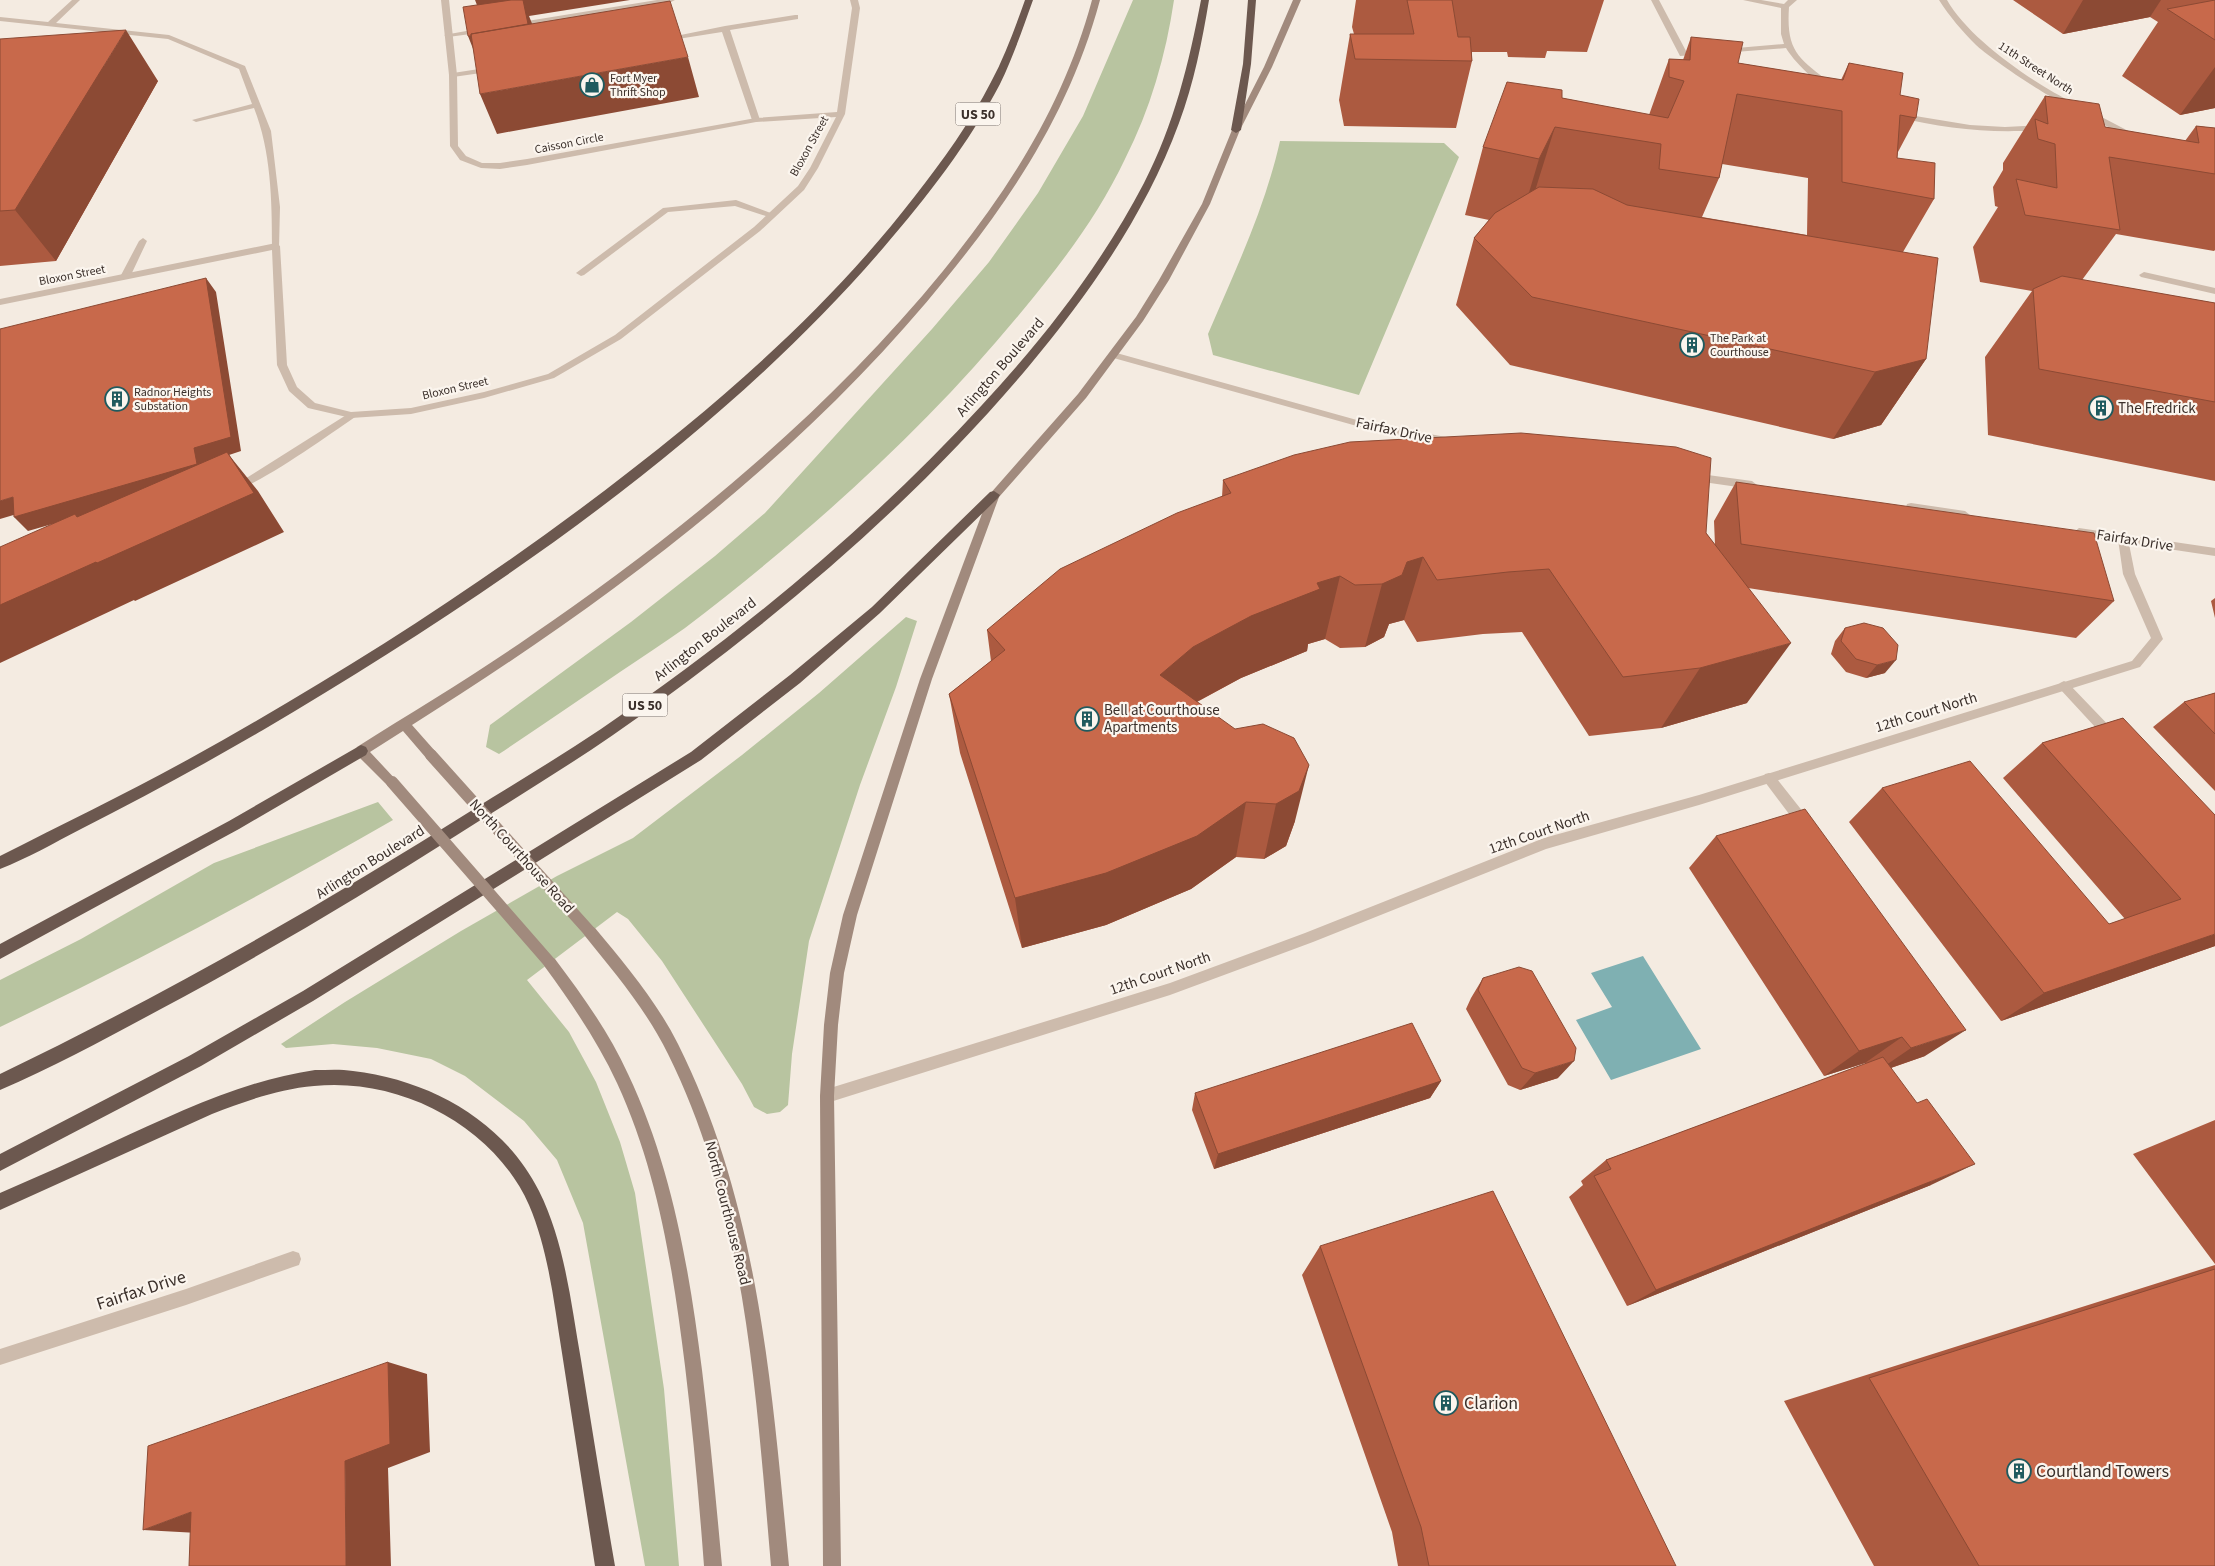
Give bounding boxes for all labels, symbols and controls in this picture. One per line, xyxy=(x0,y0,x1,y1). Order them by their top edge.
street label: 11th Street North xyxy=(1995,38,2077,99)
place label: Fort Myer Thrift Shop xyxy=(610,70,666,101)
shop icon: Fort Myer Thrift Shop xyxy=(579,72,605,98)
road number: US 50 xyxy=(956,102,1000,126)
street label: Bloxon Street xyxy=(786,113,833,180)
street label: Caisson Circle xyxy=(533,128,605,158)
street label: Bloxon Street xyxy=(38,261,107,290)
street label: Arlington Boulevard xyxy=(951,313,1049,421)
place label: The Park at Courthouse xyxy=(1710,330,1769,361)
building icon: The Park at Courthouse xyxy=(1679,332,1705,358)
street label: Bloxon Street xyxy=(421,373,490,404)
place label: Radnor Heights Substation xyxy=(134,384,211,415)
building icon: Radnor Heights Substation xyxy=(104,386,130,412)
building icon: The Fredrick xyxy=(2088,395,2114,421)
place label: The Fredrick xyxy=(2118,398,2196,419)
street label: Fairfax Drive xyxy=(1354,412,1434,449)
street label: Fairfax Drive xyxy=(2095,524,2175,557)
street label: Arlington Boulevard xyxy=(650,593,761,686)
street label: 12th Court North xyxy=(1873,687,1980,738)
road number: US 50 xyxy=(622,694,668,716)
place label: Bell at Courthouse Apartments xyxy=(1104,700,1220,738)
building icon: Bell at Courthouse Apartments xyxy=(1074,706,1100,732)
street label: North Courthouse Road xyxy=(464,794,579,918)
street label: 12th Court North xyxy=(1486,805,1592,860)
street label: Arlington Boulevard xyxy=(312,820,429,904)
street label: 12th Court North xyxy=(1107,946,1213,1001)
street label: North Courthouse Road xyxy=(699,1139,756,1287)
street label: Fairfax Drive xyxy=(93,1264,189,1317)
building icon: Clarion xyxy=(1433,1390,1459,1416)
place label: Clarion xyxy=(1464,1391,1518,1416)
building icon: Courtland Towers xyxy=(2006,1458,2032,1484)
place label: Courtland Towers xyxy=(2036,1459,2169,1484)

